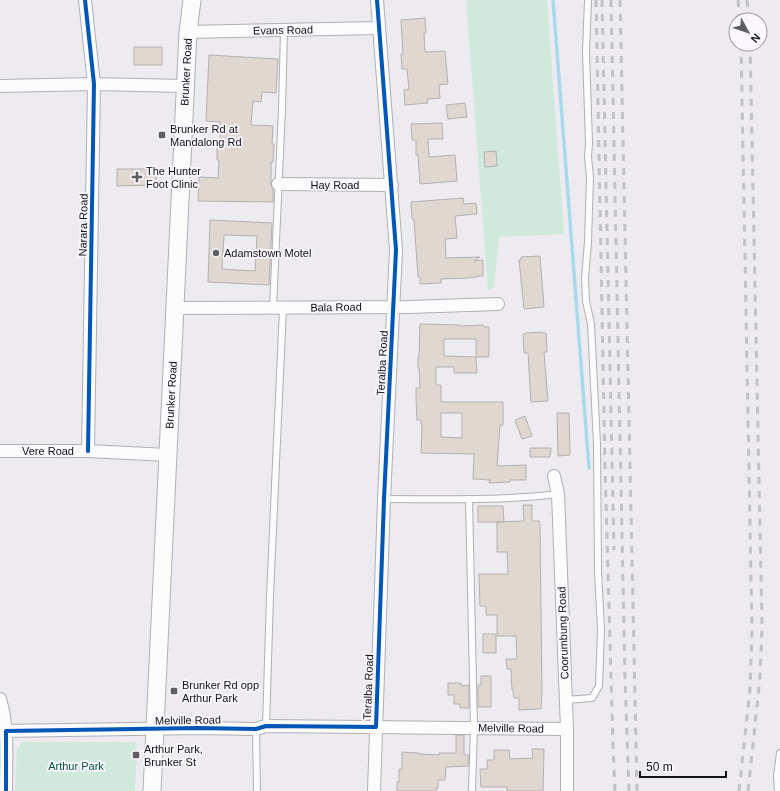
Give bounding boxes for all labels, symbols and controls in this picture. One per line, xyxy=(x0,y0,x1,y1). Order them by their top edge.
north arrow xyxy=(728,12,768,52)
street label: Evans Road xyxy=(253,23,313,37)
text: N xyxy=(748,32,763,45)
street label: Brunker Road xyxy=(178,38,194,106)
place label: Brunker Rd at Mandalong Rd xyxy=(170,123,242,148)
marker: Brunker Rd at Mandalong Rd xyxy=(157,130,167,140)
place label: The Hunter Foot Clinic xyxy=(146,165,201,190)
marker: The Hunter Foot Clinic xyxy=(131,171,143,183)
street label: Hay Road xyxy=(311,179,359,191)
street label: Narara Road xyxy=(76,193,90,257)
place label: Adamstown Motel xyxy=(224,247,311,259)
marker: Adamstown Motel xyxy=(211,248,221,258)
street label: Bala Road xyxy=(310,301,362,313)
street label: Teralba Road xyxy=(374,330,390,396)
street label: Brunker Road xyxy=(163,361,179,429)
street label: Vere Road xyxy=(22,445,74,457)
street label: Coorumbung Road xyxy=(555,586,571,680)
street label: Teralba Road xyxy=(361,654,375,720)
place label: Brunker Rd opp Arthur Park xyxy=(182,679,259,704)
marker: Brunker Rd opp Arthur Park xyxy=(169,686,179,696)
street label: Melville Road xyxy=(155,713,221,727)
street label: Melville Road xyxy=(478,721,544,735)
place label: Arthur Park, Brunker St xyxy=(144,743,203,768)
marker: Arthur Park, Brunker St xyxy=(131,750,141,760)
scale bar xyxy=(640,753,726,779)
park label: Arthur Park xyxy=(48,760,104,772)
text: 50 m xyxy=(646,760,673,774)

